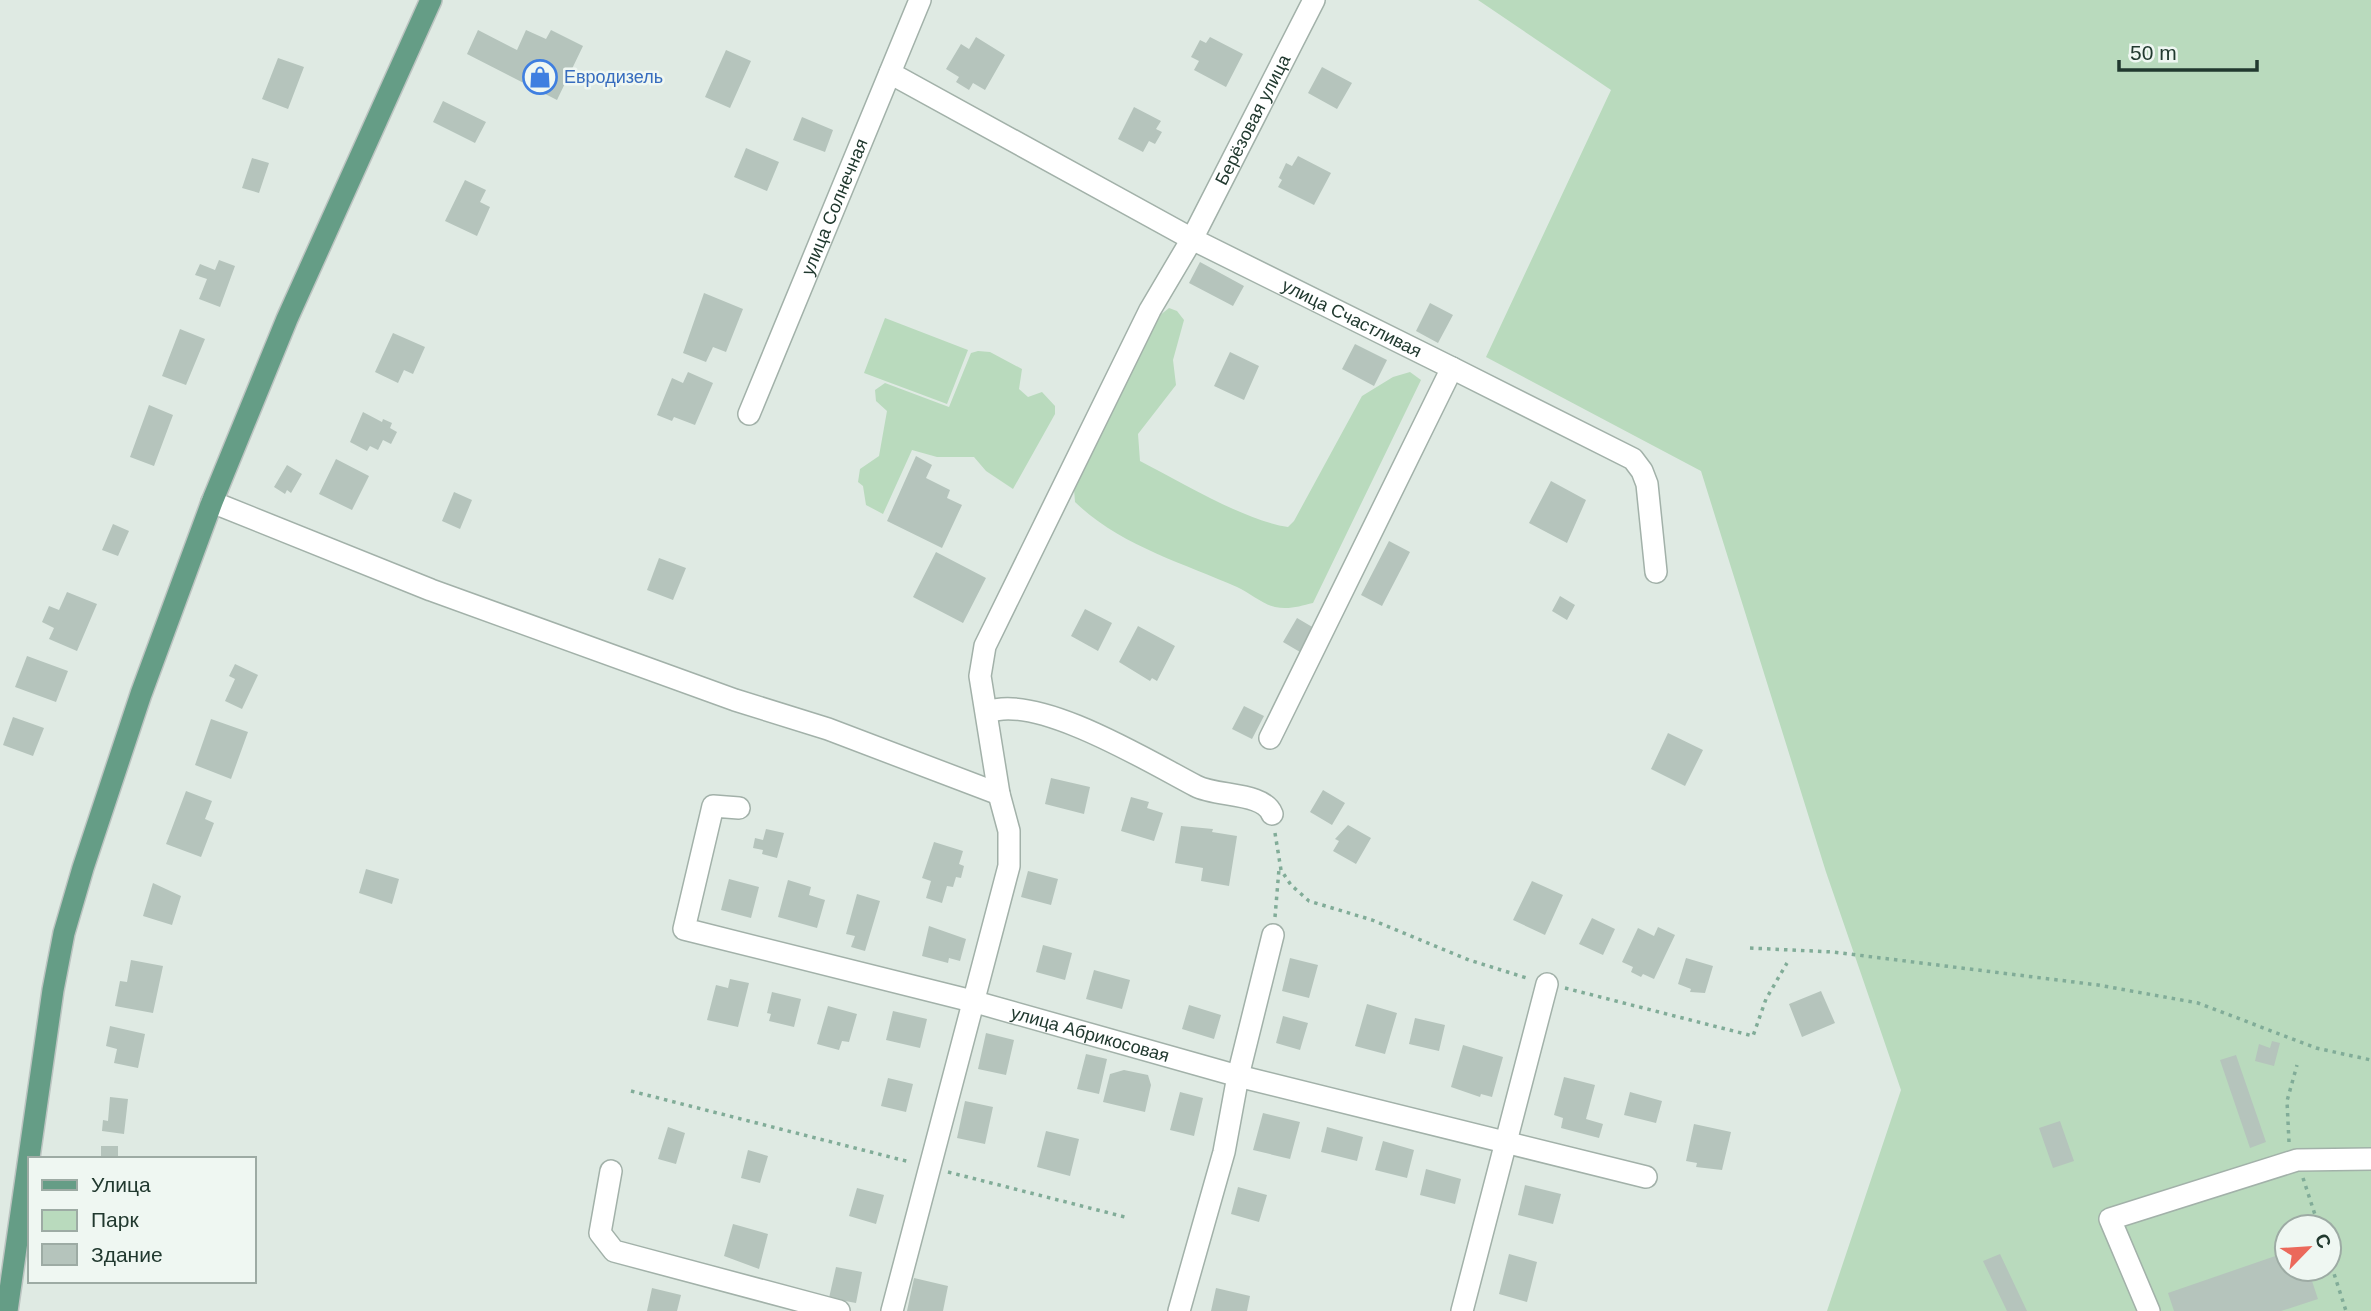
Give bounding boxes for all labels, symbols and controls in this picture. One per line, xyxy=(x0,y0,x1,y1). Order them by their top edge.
scale bar xyxy=(2119,28,2257,72)
text: 50 m xyxy=(2130,41,2177,64)
street label: Берёзовая улица xyxy=(1211,50,1295,188)
shop icon: Евродизель xyxy=(521,58,559,96)
place label: Евродизель xyxy=(564,67,663,87)
street label: улица Солнечная xyxy=(797,136,872,278)
street label: улица Счастливая xyxy=(1279,275,1425,361)
street label: улица Абрикосовая xyxy=(1009,1002,1171,1066)
legend xyxy=(28,1157,256,1283)
text: Улица xyxy=(91,1173,151,1196)
text: Парк xyxy=(91,1208,139,1231)
north arrow xyxy=(2273,1213,2343,1283)
text: С xyxy=(2311,1230,2335,1252)
text: Здание xyxy=(91,1243,163,1266)

